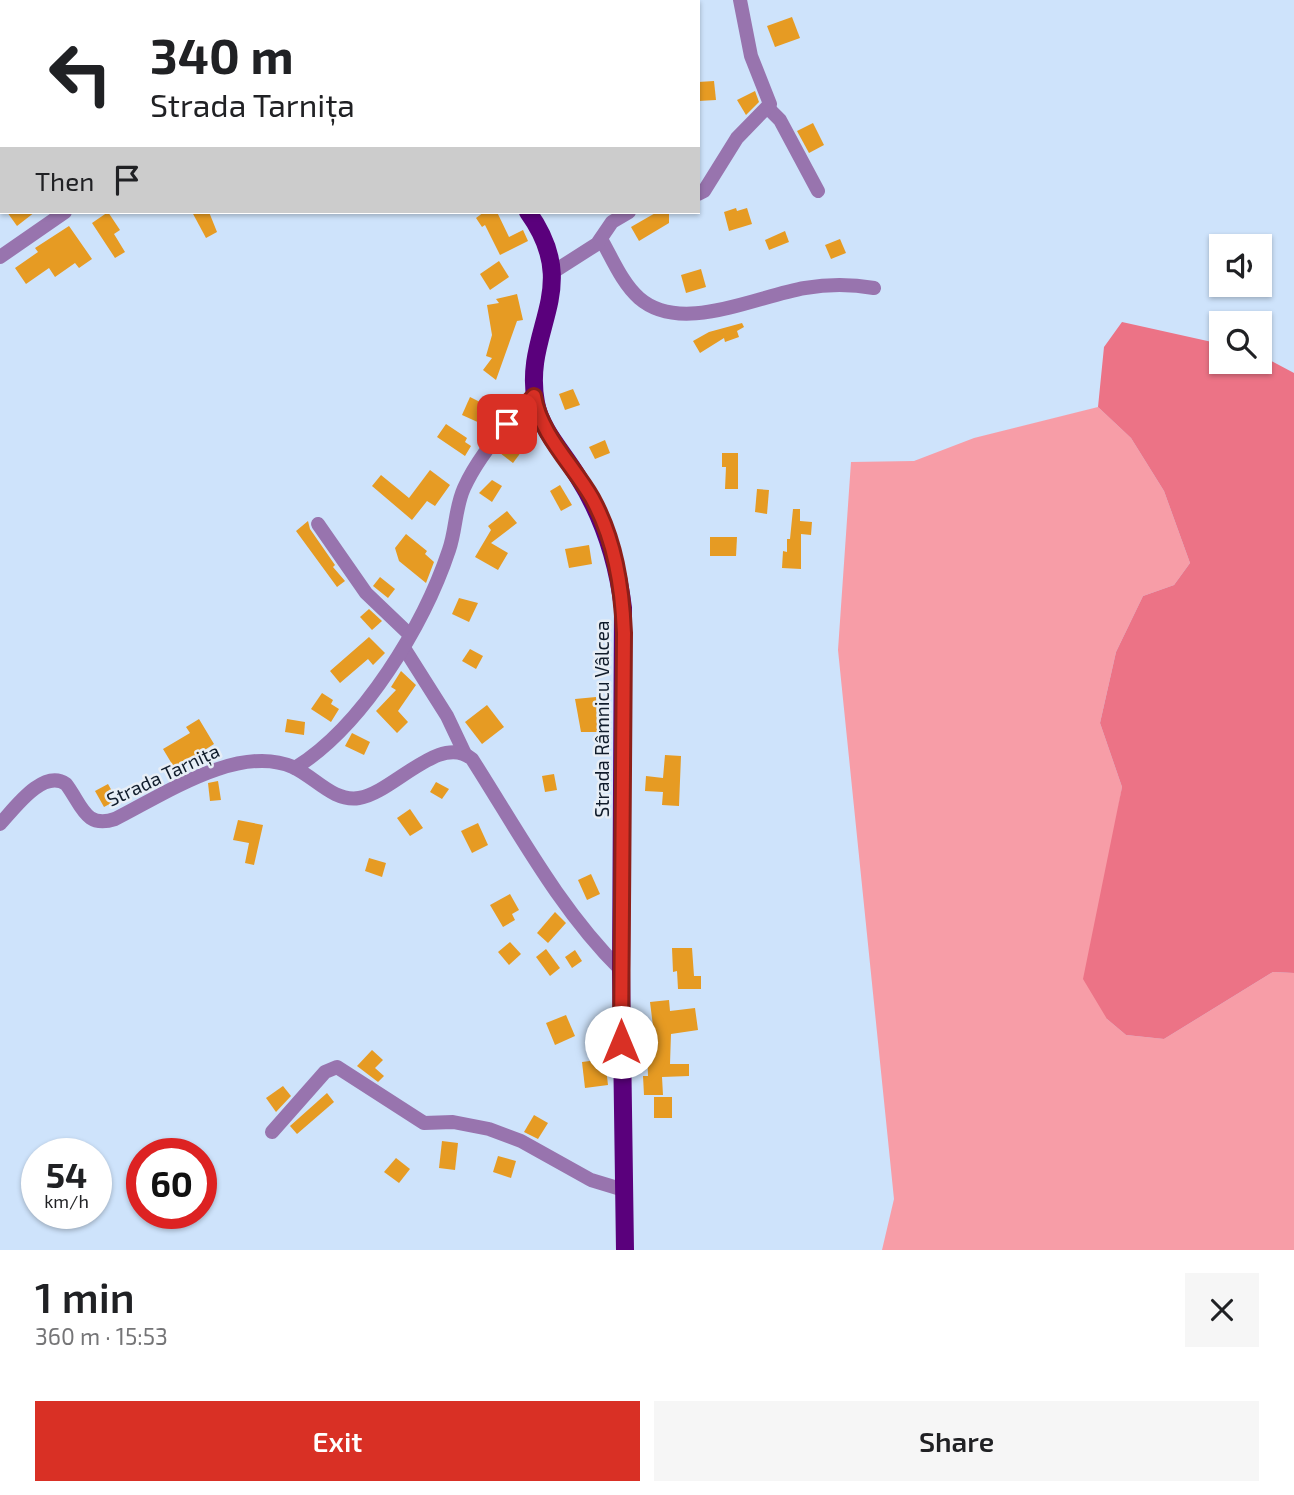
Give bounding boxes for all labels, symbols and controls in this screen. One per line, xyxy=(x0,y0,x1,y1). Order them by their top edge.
text: 340 m xyxy=(150,25,294,84)
icon: left xyxy=(35,28,126,119)
text: Strada Tarnița xyxy=(150,85,355,123)
icon: arrive xyxy=(108,161,146,199)
text: Then xyxy=(35,165,94,196)
map controls xyxy=(1209,234,1272,374)
button: sound xyxy=(1209,234,1272,297)
button: search xyxy=(1209,311,1272,374)
pin xyxy=(477,394,537,454)
icon: arrive xyxy=(488,405,526,443)
street label: Strada Râmnicu Vâlcea xyxy=(590,621,613,817)
street label: Strada Tarnița xyxy=(103,738,224,812)
position arrow xyxy=(584,1005,658,1079)
speed limit sign: 60 xyxy=(126,1138,217,1229)
text: 54 xyxy=(46,1153,87,1195)
text: km/h xyxy=(44,1190,89,1212)
text: 1 min xyxy=(35,1271,135,1321)
button: close xyxy=(1185,1273,1259,1347)
text: 360 m · 15:53 xyxy=(35,1322,168,1350)
button: Exit xyxy=(35,1401,640,1481)
button: Share xyxy=(654,1401,1259,1481)

